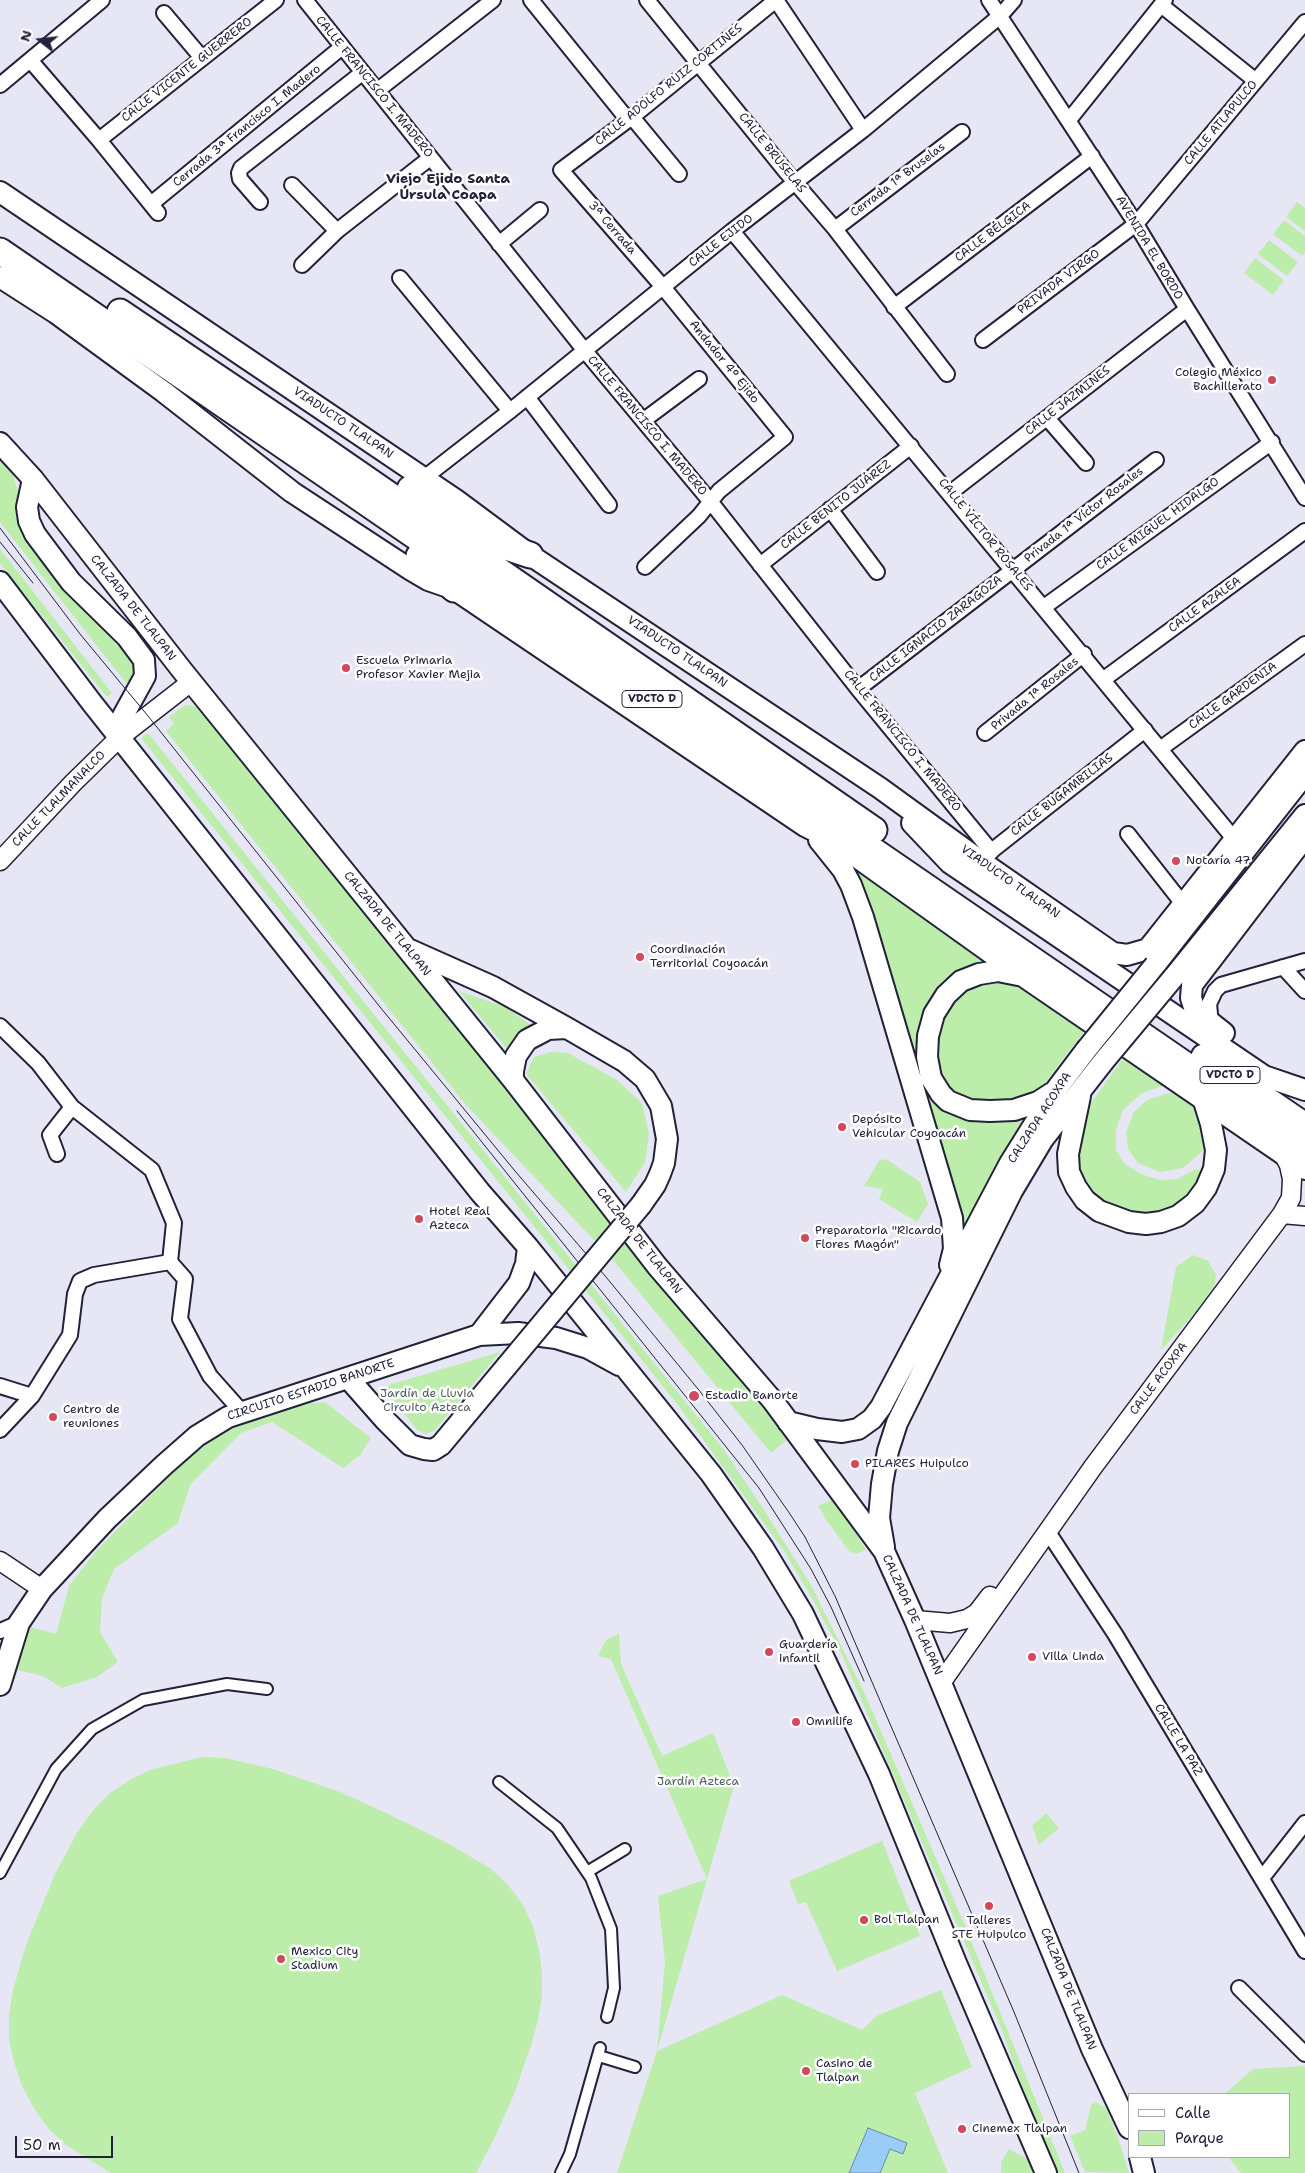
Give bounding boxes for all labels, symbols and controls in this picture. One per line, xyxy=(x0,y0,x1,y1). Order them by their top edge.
street label: CALLE FRANCISCO I. MADERO xyxy=(312,13,436,161)
north arrow xyxy=(15,15,65,65)
street label: CALLE VICENTE GUERRERO xyxy=(119,15,255,125)
street label: CALLE ADOLFO RUIZ CORTINES xyxy=(592,21,746,149)
text: N xyxy=(15,28,36,44)
street label: Cerrada 3ª Francisco I. Madero xyxy=(170,62,324,190)
street label: CALLE ATLAPULCO xyxy=(1181,78,1261,168)
street label: CALLE BRUSELAS xyxy=(735,110,809,196)
street label: Cerrada 1ª Bruselas xyxy=(848,140,948,220)
district label: Viejo Ejido Santa Úrsula Coapa xyxy=(386,171,510,203)
street label: AVENIDA EL BORDO xyxy=(1112,193,1186,303)
street label: 3ª Cerrada xyxy=(585,198,639,258)
street label: CALLE BÉLGICA xyxy=(952,199,1034,265)
street label: CALLE EJIDO xyxy=(686,211,756,271)
street label: PRIVADA VIRGO xyxy=(1015,246,1103,318)
street label: Andador 4º Ejido xyxy=(686,317,762,407)
street label: CALLE FRANCISCO I. MADERO xyxy=(584,353,710,499)
street label: CALLE JAZMINES xyxy=(1023,363,1113,439)
place label: Colegio México Bachillerato xyxy=(1175,366,1262,394)
marker: Colegio México Bachillerato xyxy=(1266,374,1278,386)
street label: VIADUCTO TLALPAN xyxy=(290,384,396,462)
street label: CALLE BENITO JUÁREZ xyxy=(778,457,894,553)
street label: Privada 1ª Víctor Rosales xyxy=(1022,464,1146,566)
street label: CALLE MIGUEL HIDALGO xyxy=(1094,475,1222,573)
street label: CALLE VÍCTOR ROSALES xyxy=(935,476,1035,594)
street label: CALZADA DE TLALPAN xyxy=(87,552,179,664)
street label: CALLE IGNACIO ZARAGOZA xyxy=(867,573,1005,685)
street label: CALLE AZALEA xyxy=(1166,574,1244,636)
street label: VIADUCTO TLALPAN xyxy=(624,613,730,691)
place label: Escuela Primaria Profesor Xavier Mejia xyxy=(356,654,480,682)
street label: Privada 1ª Rosales xyxy=(988,654,1082,734)
street label: CALLE GARDENIA xyxy=(1186,659,1280,733)
marker: Escuela Primaria Profesor Xavier Mejia xyxy=(340,662,352,674)
street label: CALLE FRANCISCO I. MADERO xyxy=(840,667,964,815)
road number: VDCTO D xyxy=(622,691,682,708)
street label: CALLE TLALMANALCO xyxy=(9,748,109,850)
street label: CALLE BUGAMBILIAS xyxy=(1008,751,1116,839)
street label: VIADUCTO TLALPAN xyxy=(958,842,1062,922)
place label: Notaría 47 xyxy=(1186,854,1250,868)
marker: Notaría 47 xyxy=(1170,855,1182,867)
street label: CALZADA DE TLALPAN xyxy=(340,869,434,979)
place label: Coordinación Territorial Coyoacán xyxy=(650,943,768,971)
marker: Coordinación Territorial Coyoacán xyxy=(634,951,646,963)
road number: VDCTO D xyxy=(1200,1066,1260,1084)
street label: CALZADA ACOXPA xyxy=(1005,1070,1075,1166)
place label: Depósito Vehicular Coyoacán xyxy=(852,1113,966,1141)
marker: Depósito Vehicular Coyoacán xyxy=(836,1121,848,1133)
street label: CALZADA DE TLALPAN xyxy=(593,1185,685,1297)
place label: Hotel Real Azteca xyxy=(429,1205,490,1233)
marker: Hotel Real Azteca xyxy=(413,1213,425,1225)
place label: Preparatoria "Ricardo Flores Magón" xyxy=(815,1224,941,1252)
marker: Preparatoria "Ricardo Flores Magón" xyxy=(799,1232,811,1244)
street label: CALLE ACOXPA xyxy=(1127,1340,1191,1418)
street label: CIRCUITO ESTADIO BANORTE xyxy=(226,1356,396,1424)
park label: Jardín de Lluvia Circuito Azteca xyxy=(380,1387,474,1415)
marker: Estadio Banorte xyxy=(687,1389,701,1403)
place label: Estadio Banorte xyxy=(705,1389,798,1403)
place label: Centro de reuniones xyxy=(63,1403,120,1431)
marker: Centro de reuniones xyxy=(47,1411,59,1423)
place label: PILARES Huipulco xyxy=(865,1457,969,1471)
marker: PILARES Huipulco xyxy=(849,1458,861,1470)
street label: CALZADA DE TLALPAN xyxy=(879,1552,945,1678)
place label: Guardería infantil xyxy=(779,1638,837,1666)
marker: Guardería infantil xyxy=(763,1646,775,1658)
place label: Villa Linda xyxy=(1042,1650,1104,1664)
marker: Villa Linda xyxy=(1026,1651,1038,1663)
street label: CALLE LA PAZ xyxy=(1151,1701,1205,1779)
place label: Omnilife xyxy=(806,1715,853,1729)
marker: Omnilife xyxy=(790,1716,802,1728)
park label: Jardín Azteca xyxy=(657,1775,739,1789)
marker: Talleres STE Huipulco xyxy=(983,1900,995,1912)
place label: Bol Tlalpan xyxy=(874,1913,939,1927)
marker: Bol Tlalpan xyxy=(858,1914,870,1926)
place label: Talleres STE Huipulco xyxy=(952,1914,1026,1942)
street label: CALZADA DE TLALPAN xyxy=(1037,1926,1099,2052)
place label: Mexico City Stadium xyxy=(291,1945,358,1973)
marker: Mexico City Stadium xyxy=(275,1953,287,1965)
place label: Casino de Tlalpan xyxy=(816,2057,872,2085)
marker: Casino de Tlalpan xyxy=(800,2065,812,2077)
legend xyxy=(1128,2093,1290,2158)
text: Calle xyxy=(1175,2103,1211,2123)
place label: Cinemex Tlalpan xyxy=(972,2122,1067,2136)
marker: Cinemex Tlalpan xyxy=(956,2123,968,2135)
scale bar xyxy=(18,2126,115,2158)
text: Parque xyxy=(1175,2128,1224,2148)
text: 50 m xyxy=(23,2135,61,2155)

